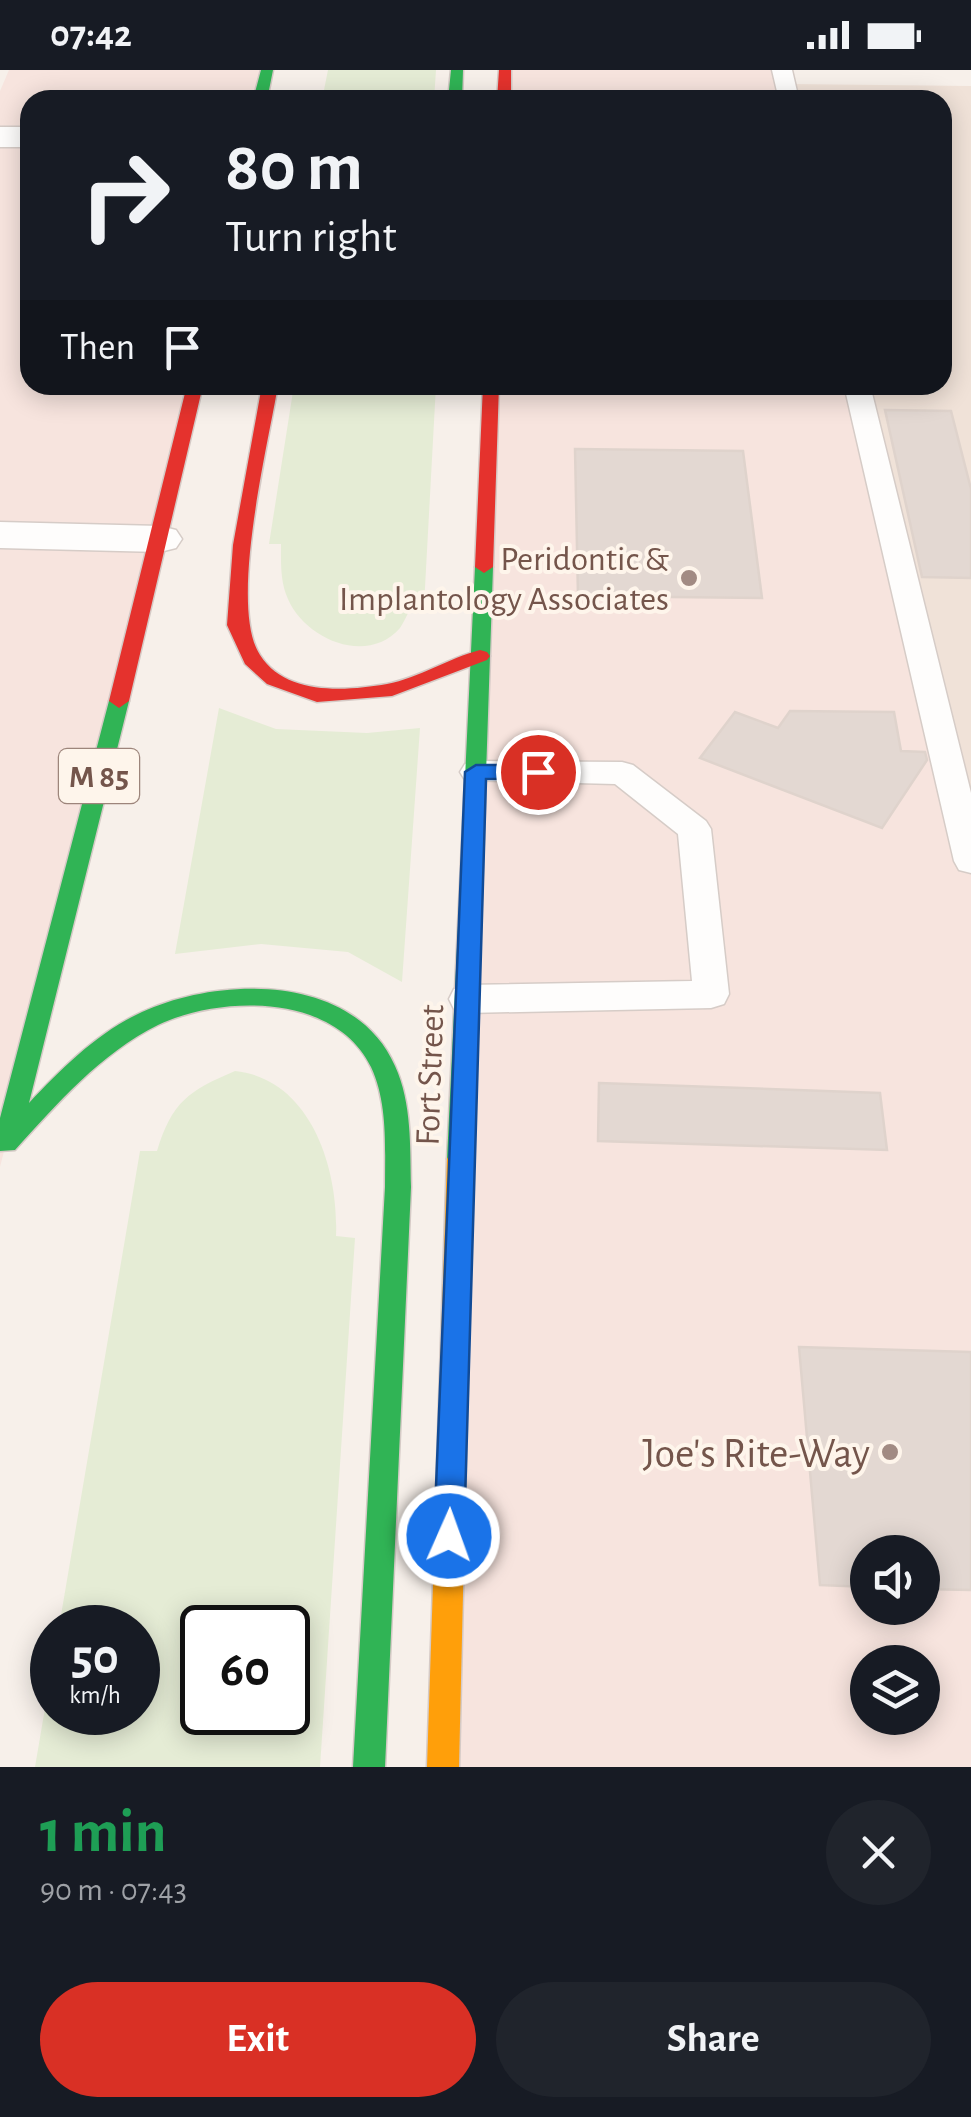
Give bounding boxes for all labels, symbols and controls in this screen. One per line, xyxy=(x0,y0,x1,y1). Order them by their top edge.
text: 07:42 xyxy=(50,16,132,54)
icon: right xyxy=(60,130,190,260)
text: 80 m xyxy=(225,133,363,203)
text: Turn right xyxy=(225,215,397,260)
icon: arrive xyxy=(155,320,210,375)
text: Then xyxy=(60,329,135,367)
place label: Peridontic & Implantology Associates xyxy=(339,542,669,617)
marker: Peridontic & Implantology Associates xyxy=(678,567,700,589)
pin xyxy=(496,730,581,815)
icon: arrive xyxy=(511,745,566,800)
road number: M 85 xyxy=(59,749,139,803)
street label: Fort Street xyxy=(411,1004,450,1146)
place label: Joe's Rite-Way xyxy=(642,1433,870,1475)
marker: Joe's Rite-Way xyxy=(879,1441,901,1463)
position arrow xyxy=(397,1484,501,1588)
map controls xyxy=(850,1535,940,1735)
button: sound xyxy=(850,1535,940,1625)
speed limit sign: 60 xyxy=(180,1605,310,1735)
text: 50 xyxy=(71,1633,119,1683)
button: layers xyxy=(850,1645,940,1735)
text: km/h xyxy=(69,1683,121,1708)
button: close xyxy=(826,1800,931,1905)
text: 1 min xyxy=(40,1803,166,1863)
text: 90 m · 07:43 xyxy=(40,1874,187,1906)
button: Exit xyxy=(40,1982,476,2097)
button: Share xyxy=(496,1982,931,2097)

